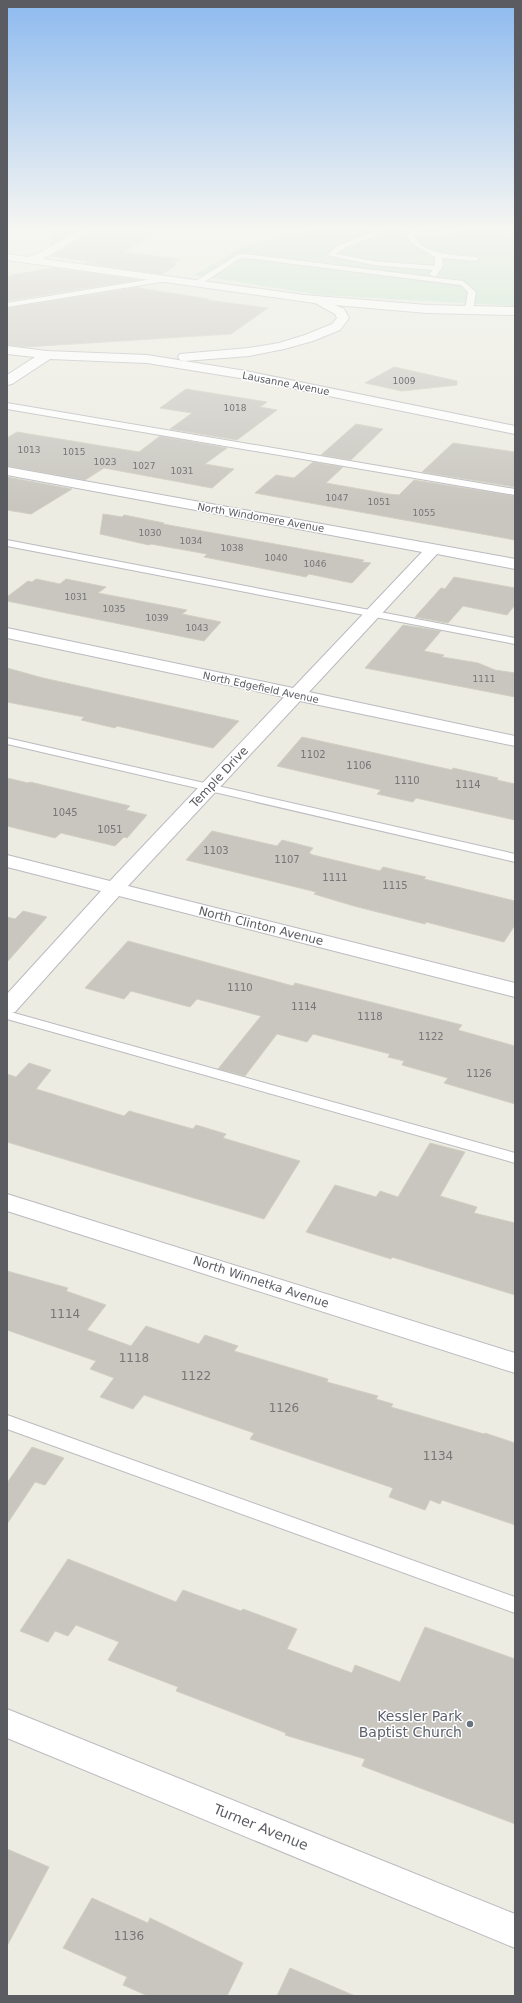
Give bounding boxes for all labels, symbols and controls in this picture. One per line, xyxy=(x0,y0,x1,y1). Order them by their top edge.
street label: Lausanne Avenue xyxy=(241,370,330,397)
house number: 1009 xyxy=(393,376,416,386)
house number: 1018 xyxy=(224,403,247,413)
house number: 1013 xyxy=(18,445,40,455)
house number: 1015 xyxy=(63,447,85,457)
house number: 1023 xyxy=(94,457,116,467)
house number: 1027 xyxy=(133,461,155,471)
house number: 1031 xyxy=(171,466,193,476)
house number: 1047 xyxy=(326,493,348,503)
house number: 1051 xyxy=(368,497,390,507)
street label: North Windomere Avenue xyxy=(197,501,325,534)
house number: 1055 xyxy=(413,508,435,518)
house number: 1030 xyxy=(139,528,162,538)
house number: 1034 xyxy=(180,536,203,546)
house number: 1038 xyxy=(221,543,244,553)
house number: 1040 xyxy=(265,553,288,563)
house number: 1046 xyxy=(304,559,327,569)
house number: 1031 xyxy=(65,592,87,602)
house number: 1035 xyxy=(103,604,125,614)
house number: 1039 xyxy=(146,613,169,623)
house number: 1043 xyxy=(186,623,208,633)
street label: North Edgefield Avenue xyxy=(202,670,320,705)
house number: 1111 xyxy=(473,674,495,684)
street label: Temple Drive xyxy=(186,744,251,811)
house number: 1102 xyxy=(300,749,326,760)
house number: 1106 xyxy=(346,760,372,771)
house number: 1110 xyxy=(394,775,420,786)
house number: 1114 xyxy=(455,779,481,790)
house number: 1045 xyxy=(52,807,78,818)
house number: 1051 xyxy=(97,824,123,835)
house number: 1103 xyxy=(203,845,229,856)
house number: 1107 xyxy=(274,854,300,865)
house number: 1111 xyxy=(322,872,348,883)
house number: 1115 xyxy=(382,880,408,891)
street label: North Clinton Avenue xyxy=(197,904,325,948)
house number: 1110 xyxy=(227,982,253,993)
house number: 1114 xyxy=(291,1001,317,1012)
house number: 1118 xyxy=(357,1011,383,1022)
house number: 1122 xyxy=(418,1031,444,1042)
house number: 1126 xyxy=(466,1068,492,1079)
street label: North Winnetka Avenue xyxy=(191,1253,331,1311)
house number: 1114 xyxy=(50,1307,80,1321)
house number: 1118 xyxy=(119,1351,149,1365)
house number: 1122 xyxy=(181,1369,211,1383)
house number: 1126 xyxy=(269,1401,299,1415)
house number: 1134 xyxy=(423,1449,453,1463)
place label: Kessler Park Baptist Church xyxy=(359,1708,463,1740)
marker: Kessler Park Baptist Church xyxy=(465,1719,475,1729)
street label: Turner Avenue xyxy=(210,1800,311,1853)
house number: 1136 xyxy=(114,1929,144,1943)

